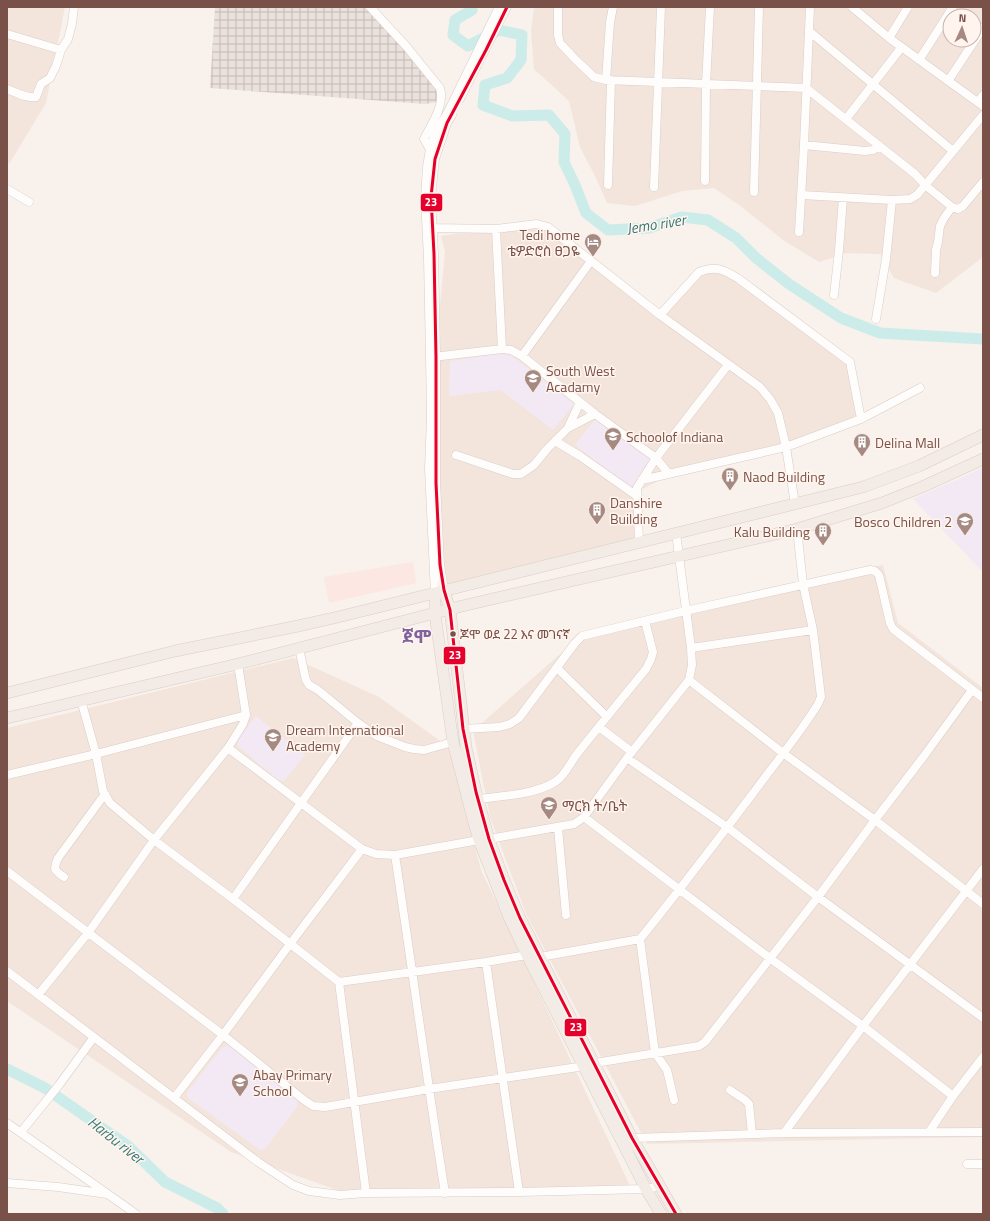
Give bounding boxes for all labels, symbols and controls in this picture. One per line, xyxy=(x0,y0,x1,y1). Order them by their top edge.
north arrow xyxy=(942,8,982,48)
text: N xyxy=(958,10,967,26)
line badge: 23 xyxy=(420,193,443,212)
text: 23 xyxy=(425,194,437,210)
water label: Jemo river xyxy=(625,208,689,240)
place label: Tedi home ቴዎድሮስ ፀጋዬ xyxy=(507,224,580,261)
hotel icon: Tedi home ቴዎድሮስ ፀጋዬ xyxy=(583,232,603,257)
place label: South West Acadamy xyxy=(546,360,615,397)
school or university icon: South West Acadamy xyxy=(523,368,543,393)
school or university icon: Schoolof Indiana xyxy=(603,426,623,451)
place label: Schoolof Indiana xyxy=(626,426,723,447)
building icon: Delina Mall xyxy=(852,432,872,457)
place label: Delina Mall xyxy=(875,432,940,453)
building icon: Naod Building xyxy=(720,466,740,491)
place label: Naod Building xyxy=(743,466,825,487)
place label: Danshire Building xyxy=(610,492,662,529)
building icon: Danshire Building xyxy=(587,500,607,525)
place label: Bosco Children 2 xyxy=(854,511,952,532)
school or university icon: Bosco Children 2 xyxy=(955,511,975,536)
place label: Kalu Building xyxy=(734,521,810,542)
building icon: Kalu Building xyxy=(813,521,833,546)
district label: ጀሞ xyxy=(402,623,432,650)
place label: ጆሞ ወደ 22 እና መገናኛ xyxy=(460,624,571,644)
marker: ጆሞ ወደ 22 እና መገናኛ xyxy=(448,629,458,639)
line badge: 23 xyxy=(443,646,466,665)
text: 23 xyxy=(449,647,461,663)
place label: Dream International Academy xyxy=(286,719,404,756)
school or university icon: Dream International Academy xyxy=(263,727,283,752)
school or university icon: ማርክ ት/ቤት xyxy=(539,795,559,820)
place label: ማርክ ት/ቤት xyxy=(562,795,628,816)
line badge: 23 xyxy=(564,1018,587,1037)
text: 23 xyxy=(570,1019,582,1035)
place label: Abay Primary School xyxy=(253,1064,332,1101)
school or university icon: Abay Primary School xyxy=(230,1072,250,1097)
water label: Harbu river xyxy=(83,1111,151,1171)

